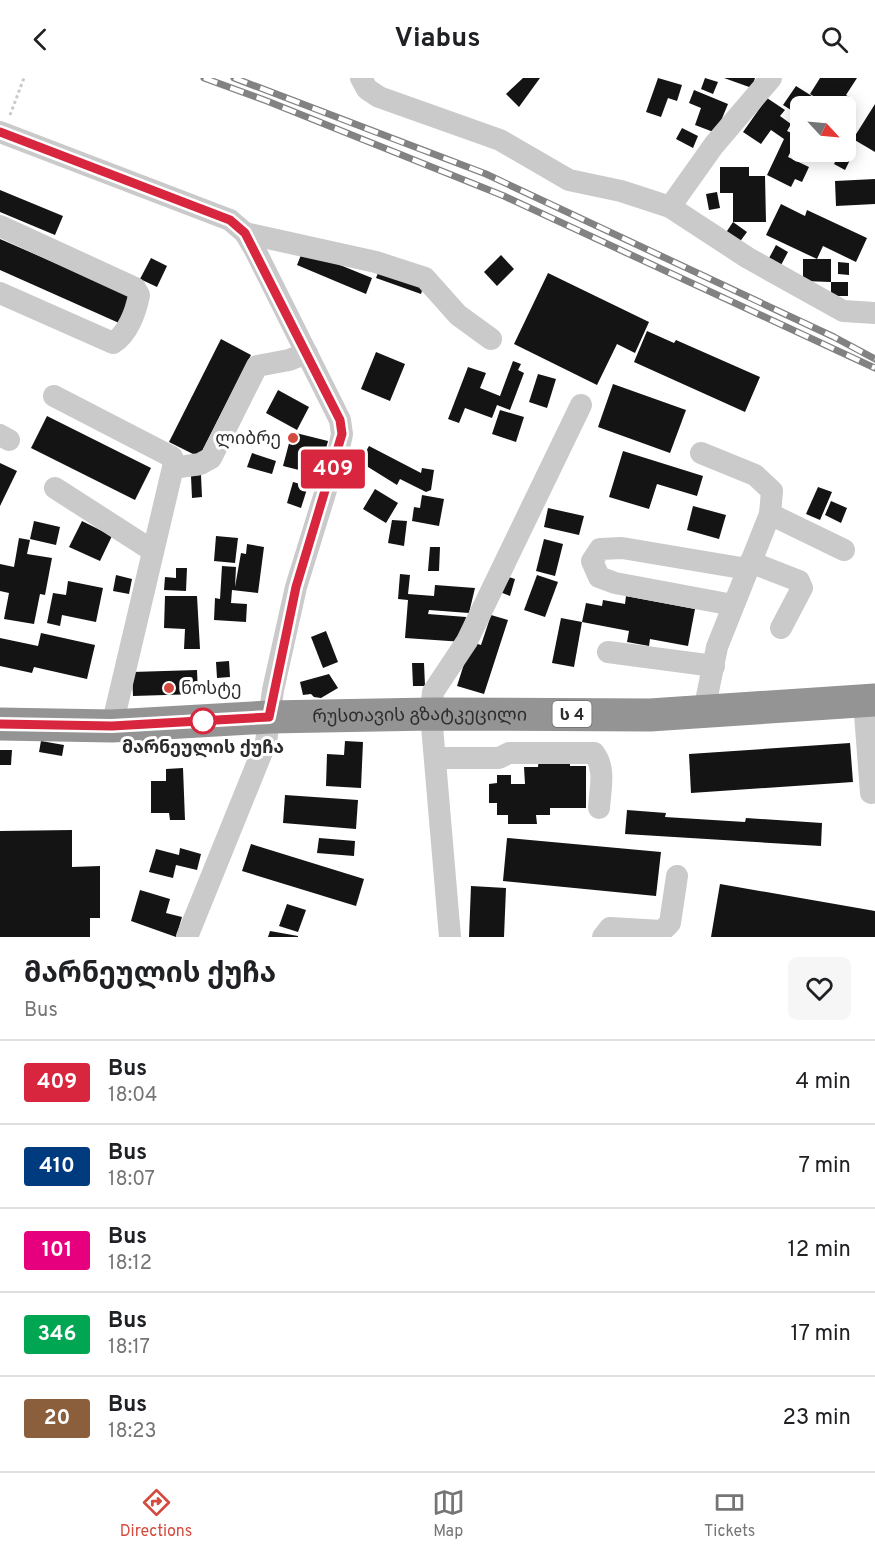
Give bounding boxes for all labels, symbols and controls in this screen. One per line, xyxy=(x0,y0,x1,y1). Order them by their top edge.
text: Viabus xyxy=(395,22,480,56)
icon: back xyxy=(24,23,57,56)
icon: search xyxy=(818,23,851,56)
north arrow xyxy=(790,96,856,162)
map controls xyxy=(790,96,856,162)
place label: ლიბრე xyxy=(215,428,281,451)
marker: ლიბრე xyxy=(286,431,300,445)
line badge: 409 xyxy=(298,450,368,488)
text: 409 xyxy=(313,456,353,483)
place label: ნოსტე xyxy=(181,678,242,701)
marker: ნოსტე xyxy=(162,681,176,695)
road number: ს 4 xyxy=(552,701,592,727)
street label: რუსთავის გზატკეცილი xyxy=(312,704,527,729)
marker: მარნეულის ქუჩა xyxy=(190,708,216,734)
place label: მარნეულის ქუჩა xyxy=(122,737,284,760)
text: მარნეულის ქუჩა xyxy=(24,957,276,993)
button: heart xyxy=(788,957,851,1020)
text: Bus xyxy=(24,998,58,1024)
text: Bus xyxy=(108,1056,147,1083)
text: 409 xyxy=(37,1069,77,1096)
text: 4 min xyxy=(796,1069,851,1096)
text: 18:04 xyxy=(108,1083,157,1109)
text: Bus xyxy=(108,1140,147,1167)
text: 410 xyxy=(39,1153,75,1180)
text: 7 min xyxy=(799,1153,851,1180)
text: 18:07 xyxy=(108,1167,155,1193)
text: Bus xyxy=(108,1224,147,1251)
text: 101 xyxy=(42,1237,72,1264)
text: 12 min xyxy=(788,1237,851,1264)
text: 18:12 xyxy=(108,1251,152,1277)
text: Bus xyxy=(108,1308,147,1335)
text: 346 xyxy=(38,1321,77,1348)
text: 17 min xyxy=(791,1321,851,1348)
text: 18:17 xyxy=(108,1335,150,1361)
text: Bus xyxy=(108,1392,147,1419)
text: 20 xyxy=(44,1405,70,1432)
text: 23 min xyxy=(783,1405,851,1432)
text: 18:23 xyxy=(108,1419,156,1445)
tab: Directions xyxy=(120,1486,192,1542)
tab: Map xyxy=(432,1486,465,1542)
tab: Tickets xyxy=(704,1486,755,1542)

